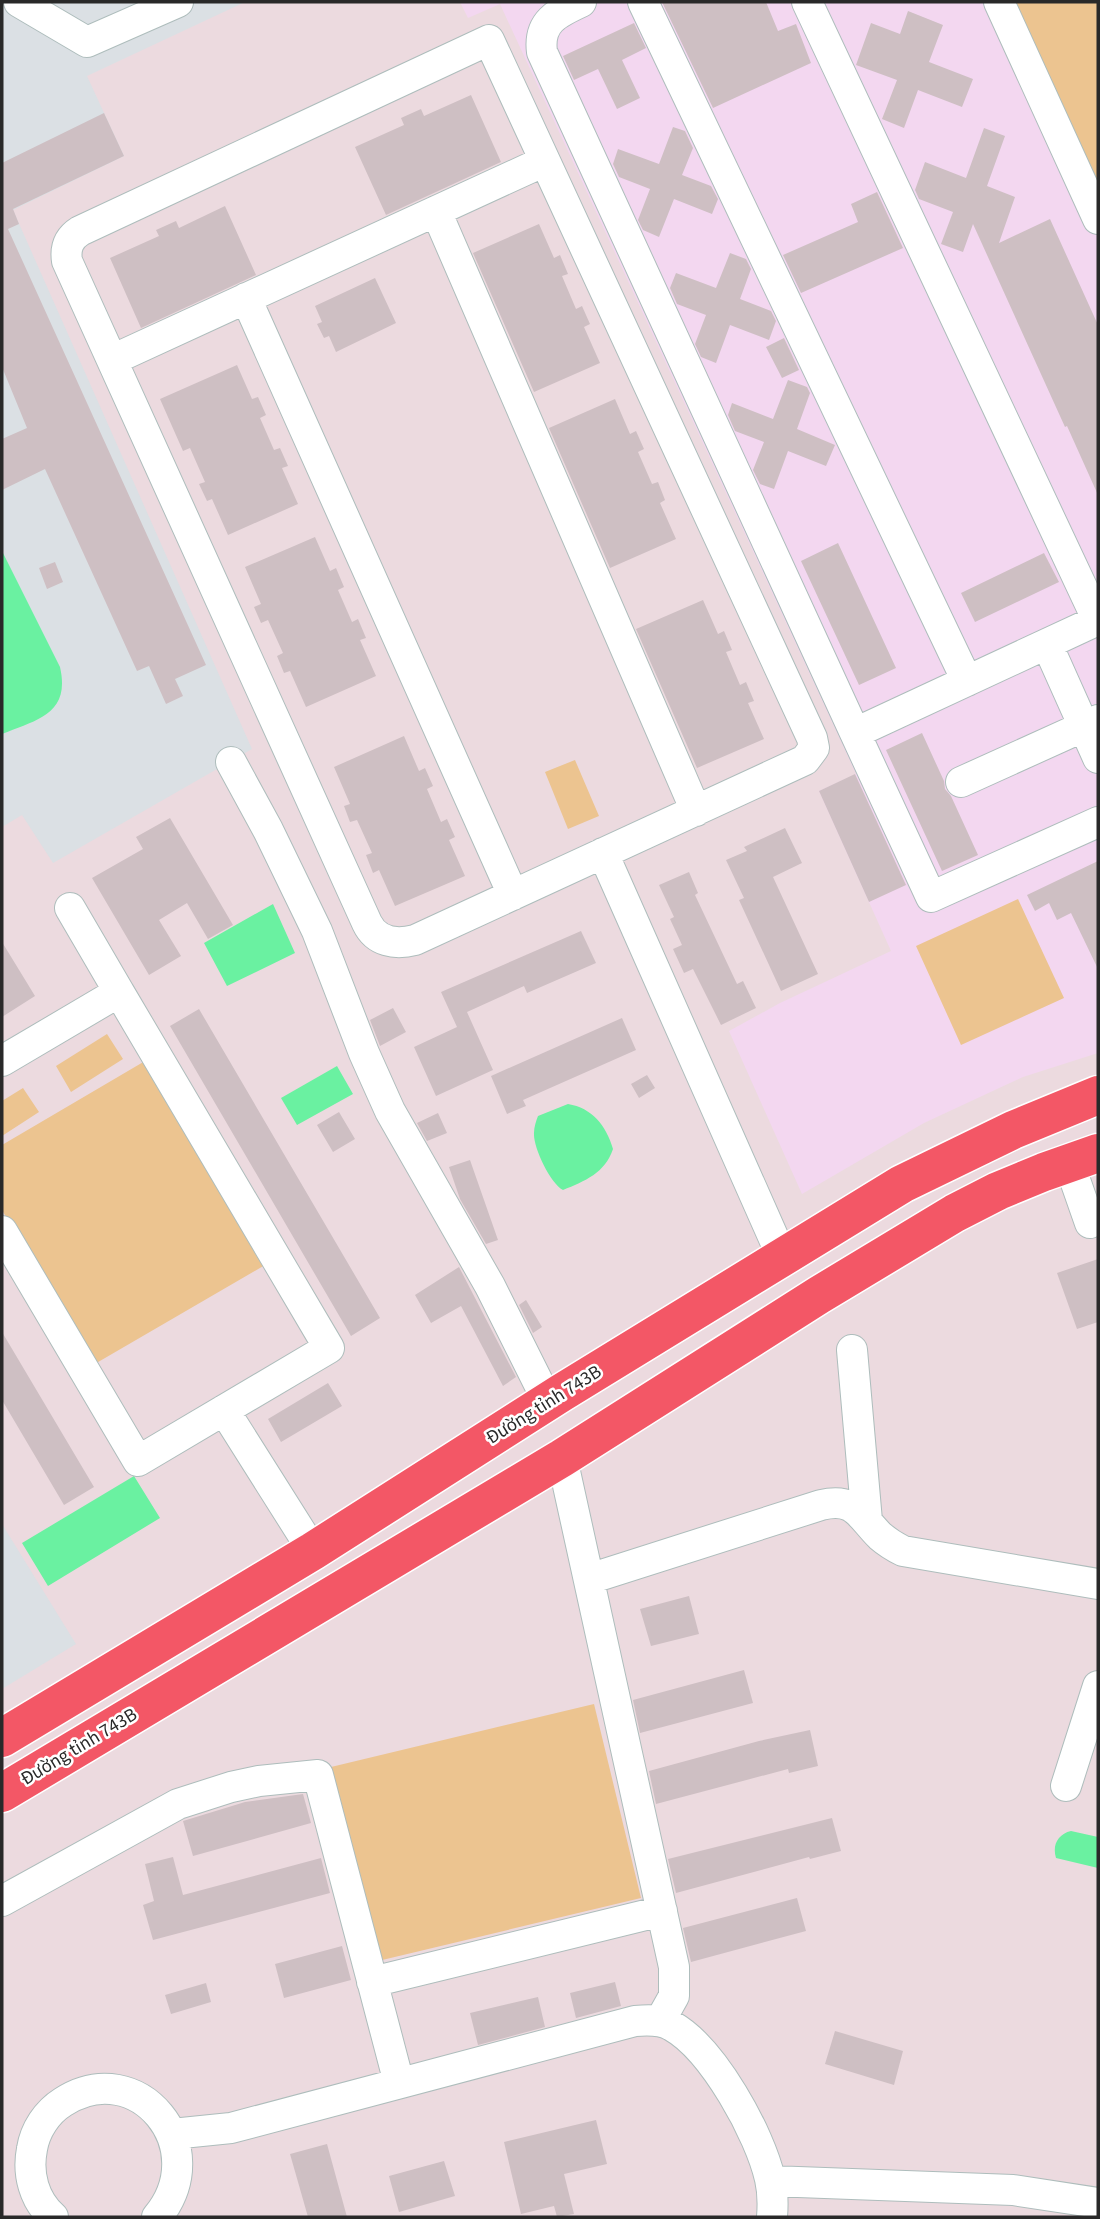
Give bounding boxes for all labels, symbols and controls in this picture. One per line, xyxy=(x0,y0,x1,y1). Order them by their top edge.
street label: Đường tỉnh 743B xyxy=(481,1359,607,1451)
street label: Đường tỉnh 743B xyxy=(16,1702,142,1792)

